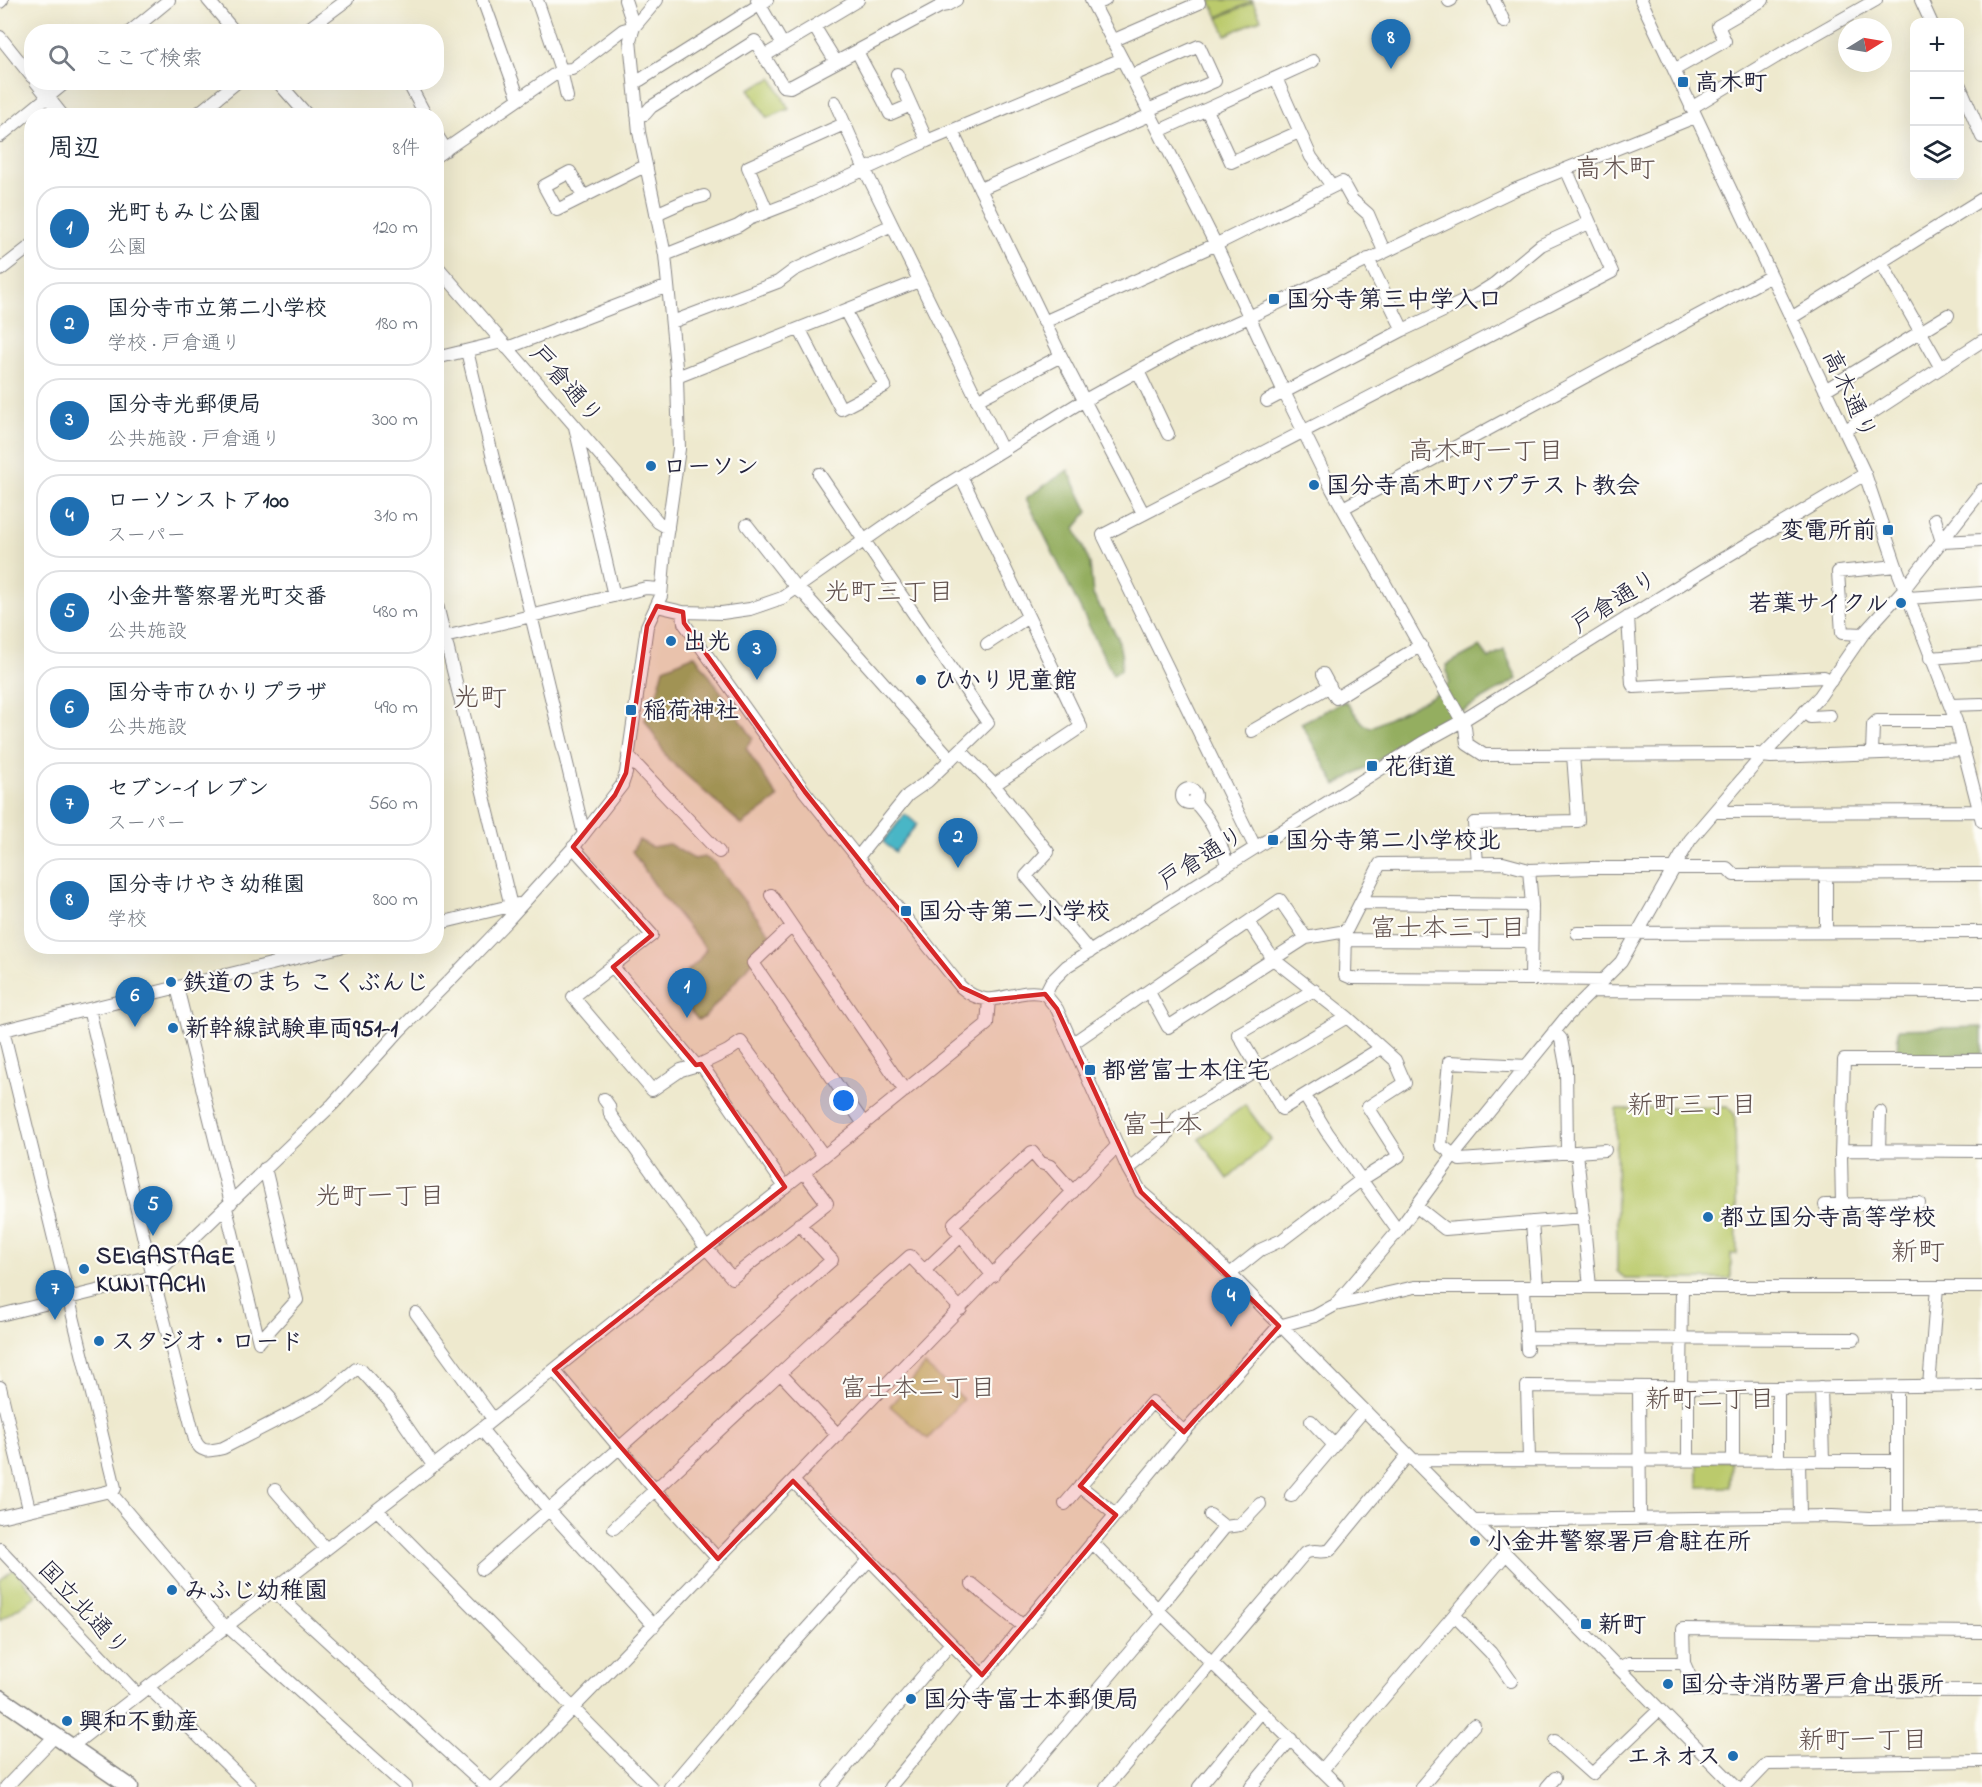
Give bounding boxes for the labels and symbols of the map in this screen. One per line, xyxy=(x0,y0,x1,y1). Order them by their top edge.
north arrow xyxy=(1838,18,1892,72)
pin: 8 xyxy=(1372,20,1410,69)
place label: 高木町 xyxy=(1695,67,1767,102)
marker: 高木町 xyxy=(1676,75,1690,89)
district label: 高木町 xyxy=(1575,151,1656,190)
place label: 国分寺第三中学入口 xyxy=(1286,284,1502,319)
marker: 国分寺第三中学入口 xyxy=(1267,292,1281,306)
street label: 戸倉通り xyxy=(520,338,610,433)
street label: 高木通り xyxy=(1812,344,1884,446)
district label: 高木町一丁目 xyxy=(1408,434,1564,472)
place label: ローソン xyxy=(663,451,759,486)
marker: ローソン xyxy=(644,459,658,473)
place label: 国分寺高木町バプテスト教会 xyxy=(1326,470,1640,505)
marker: 国分寺高木町バプテスト教会 xyxy=(1307,478,1321,492)
place label: 変電所前 xyxy=(1780,515,1876,550)
marker: 変電所前 xyxy=(1881,523,1895,537)
street label: 戸倉通り xyxy=(1565,563,1665,643)
district label: 光町三丁目 xyxy=(824,575,954,613)
place label: 若葉サイクル xyxy=(1748,588,1889,623)
marker: 若葉サイクル xyxy=(1894,596,1908,610)
place label: 出光 xyxy=(683,626,731,661)
pin: 3 xyxy=(738,630,777,680)
marker: 出光 xyxy=(664,634,678,648)
place label: ひかり児童館 xyxy=(933,665,1077,700)
marker: ひかり児童館 xyxy=(914,673,928,687)
district label: 光町 xyxy=(453,680,507,719)
place label: 稲荷神社 xyxy=(643,695,739,730)
marker: 稲荷神社 xyxy=(624,703,638,717)
place label: 花街道 xyxy=(1384,751,1456,786)
marker: 花街道 xyxy=(1365,759,1379,773)
pin: 2 xyxy=(938,818,978,868)
street label: 戸倉通り xyxy=(1152,819,1252,899)
place label: 国分寺第二小学校北 xyxy=(1285,825,1501,860)
marker: 国分寺第二小学校北 xyxy=(1266,833,1280,847)
place label: 国分寺第二小学校 xyxy=(918,896,1110,931)
marker: 国分寺第二小学校 xyxy=(899,904,913,918)
district label: 富士本三丁目 xyxy=(1370,911,1526,949)
place label: 鉄道のまち こくぶんじ xyxy=(183,967,429,1002)
pin: 1 xyxy=(668,968,706,1018)
marker: 鉄道のまち こくぶんじ xyxy=(164,975,178,989)
pin: 6 xyxy=(116,978,154,1027)
place label: 新幹線試験車両951-1 xyxy=(185,1013,399,1048)
marker: 新幹線試験車両951-1 xyxy=(166,1021,180,1035)
place label: 都営富士本住宅 xyxy=(1102,1055,1270,1090)
marker: 都営富士本住宅 xyxy=(1083,1063,1097,1077)
your location xyxy=(829,1086,858,1115)
district label: 新町三丁目 xyxy=(1627,1088,1757,1126)
district label: 富士本 xyxy=(1122,1107,1203,1146)
district label: 光町一丁目 xyxy=(315,1179,445,1217)
pin: 5 xyxy=(134,1186,172,1236)
place label: 都立国分寺高等学校 xyxy=(1720,1202,1936,1237)
marker: 都立国分寺高等学校 xyxy=(1701,1210,1715,1224)
district label: 新町 xyxy=(1891,1234,1945,1273)
place label: SEIGASTAGE KUNITACHI xyxy=(96,1240,235,1303)
marker: SEIGASTAGE KUNITACHI xyxy=(77,1262,91,1276)
pin: 7 xyxy=(36,1270,74,1320)
pin: 4 xyxy=(1212,1278,1250,1327)
place label: スタジオ・ロード xyxy=(111,1326,303,1361)
marker: スタジオ・ロード xyxy=(92,1334,106,1348)
district label: 富士本二丁目 xyxy=(840,1371,996,1409)
district label: 新町二丁目 xyxy=(1645,1382,1775,1420)
place label: 小金井警察署戸倉駐在所 xyxy=(1487,1526,1751,1561)
marker: 小金井警察署戸倉駐在所 xyxy=(1468,1534,1482,1548)
street label: 国立北通り xyxy=(28,1554,136,1666)
place label: みふじ幼稚園 xyxy=(184,1575,328,1610)
marker: みふじ幼稚園 xyxy=(165,1583,179,1597)
place label: 新町 xyxy=(1598,1609,1646,1644)
marker: 新町 xyxy=(1579,1617,1593,1631)
place label: 国分寺消防署戸倉出張所 xyxy=(1680,1669,1944,1704)
marker: 国分寺消防署戸倉出張所 xyxy=(1661,1677,1675,1691)
place label: 国分寺富士本郵便局 xyxy=(923,1684,1139,1719)
marker: 国分寺富士本郵便局 xyxy=(904,1692,918,1706)
place label: 興和不動産 xyxy=(79,1706,199,1741)
marker: 興和不動産 xyxy=(60,1714,74,1728)
district label: 新町一丁目 xyxy=(1798,1723,1928,1761)
place label: エネオス xyxy=(1626,1741,1721,1776)
marker: エネオス xyxy=(1726,1749,1740,1763)

